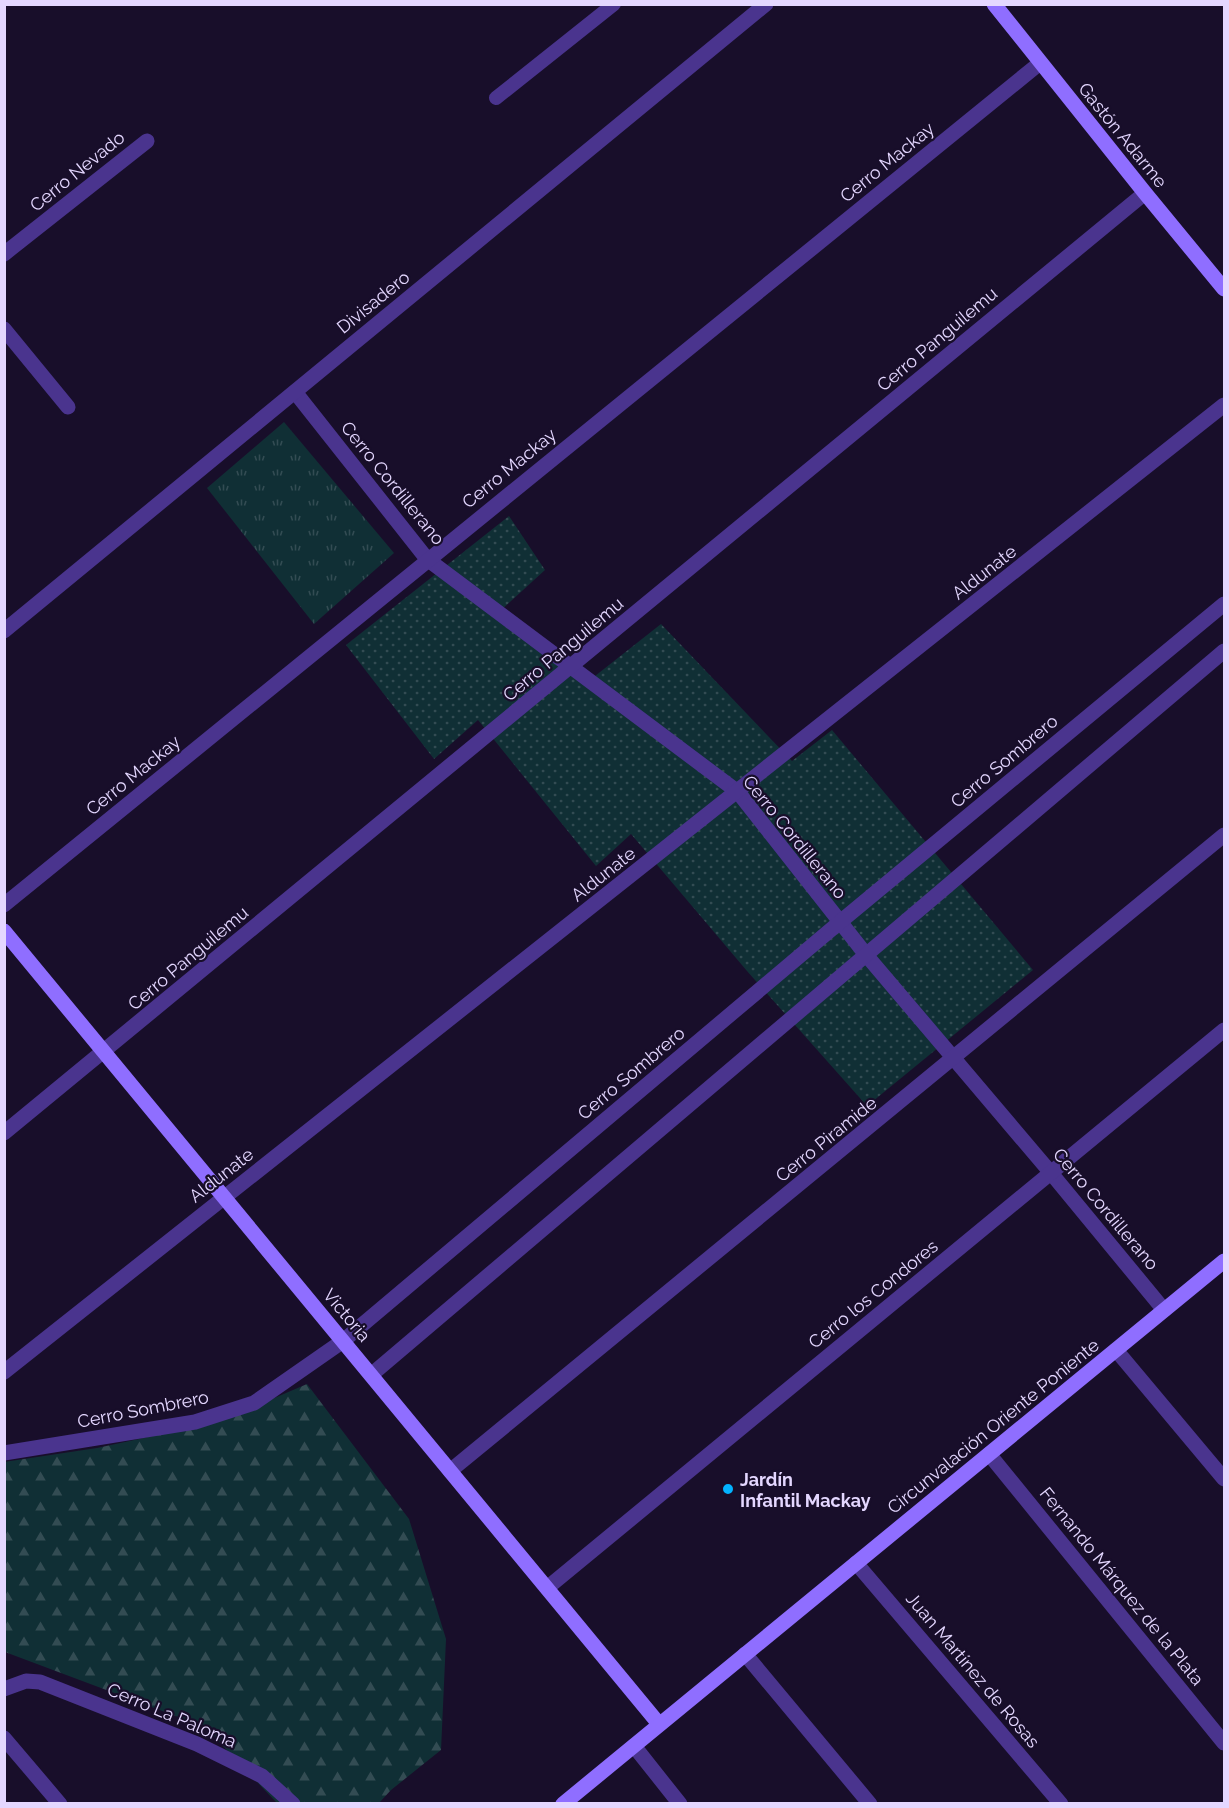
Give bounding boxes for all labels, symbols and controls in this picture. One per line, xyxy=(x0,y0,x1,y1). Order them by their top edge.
street label: Gastón Adarme xyxy=(1074,78,1172,192)
street label: Cerro Mackay xyxy=(836,118,938,206)
street label: Cerro Nevado xyxy=(25,126,129,216)
street label: Divisadero xyxy=(332,266,414,338)
street label: Cerro Panguilemu xyxy=(873,283,1001,395)
street label: Cerro Cordillerano xyxy=(337,417,449,549)
street label: Cerro Mackay xyxy=(458,424,560,512)
street label: Aldunate xyxy=(948,540,1021,604)
street label: Cerro Panguilemu xyxy=(499,593,627,705)
street label: Cerro Sombrero xyxy=(946,710,1062,812)
street label: Cerro Mackay xyxy=(82,731,184,819)
street label: Cerro Cordillerano xyxy=(739,771,851,903)
street label: Aldunate xyxy=(567,842,640,906)
street label: Cerro Panguilemu xyxy=(124,902,252,1014)
street label: Cerro Sombrero xyxy=(573,1022,689,1124)
street label: Cerro Piramide xyxy=(771,1092,881,1186)
street label: Aldunate xyxy=(185,1143,258,1207)
street label: Cerro Cordillerano xyxy=(1049,1144,1163,1274)
street label: Cerro los Condores xyxy=(804,1235,942,1353)
street label: Victoria xyxy=(319,1284,375,1346)
street label: Circunvalación Oriente Poniente xyxy=(883,1334,1103,1518)
street label: Cerro Sombrero xyxy=(76,1386,211,1432)
place label: Jardín Infantil Mackay xyxy=(740,1469,871,1511)
marker: Jardín Infantil Mackay xyxy=(721,1482,735,1496)
street label: Fernando Márquez de la Plata xyxy=(1036,1483,1208,1689)
street label: Juan Martínez de Rosas xyxy=(902,1588,1044,1752)
street label: Cerro La Paloma xyxy=(104,1678,240,1752)

